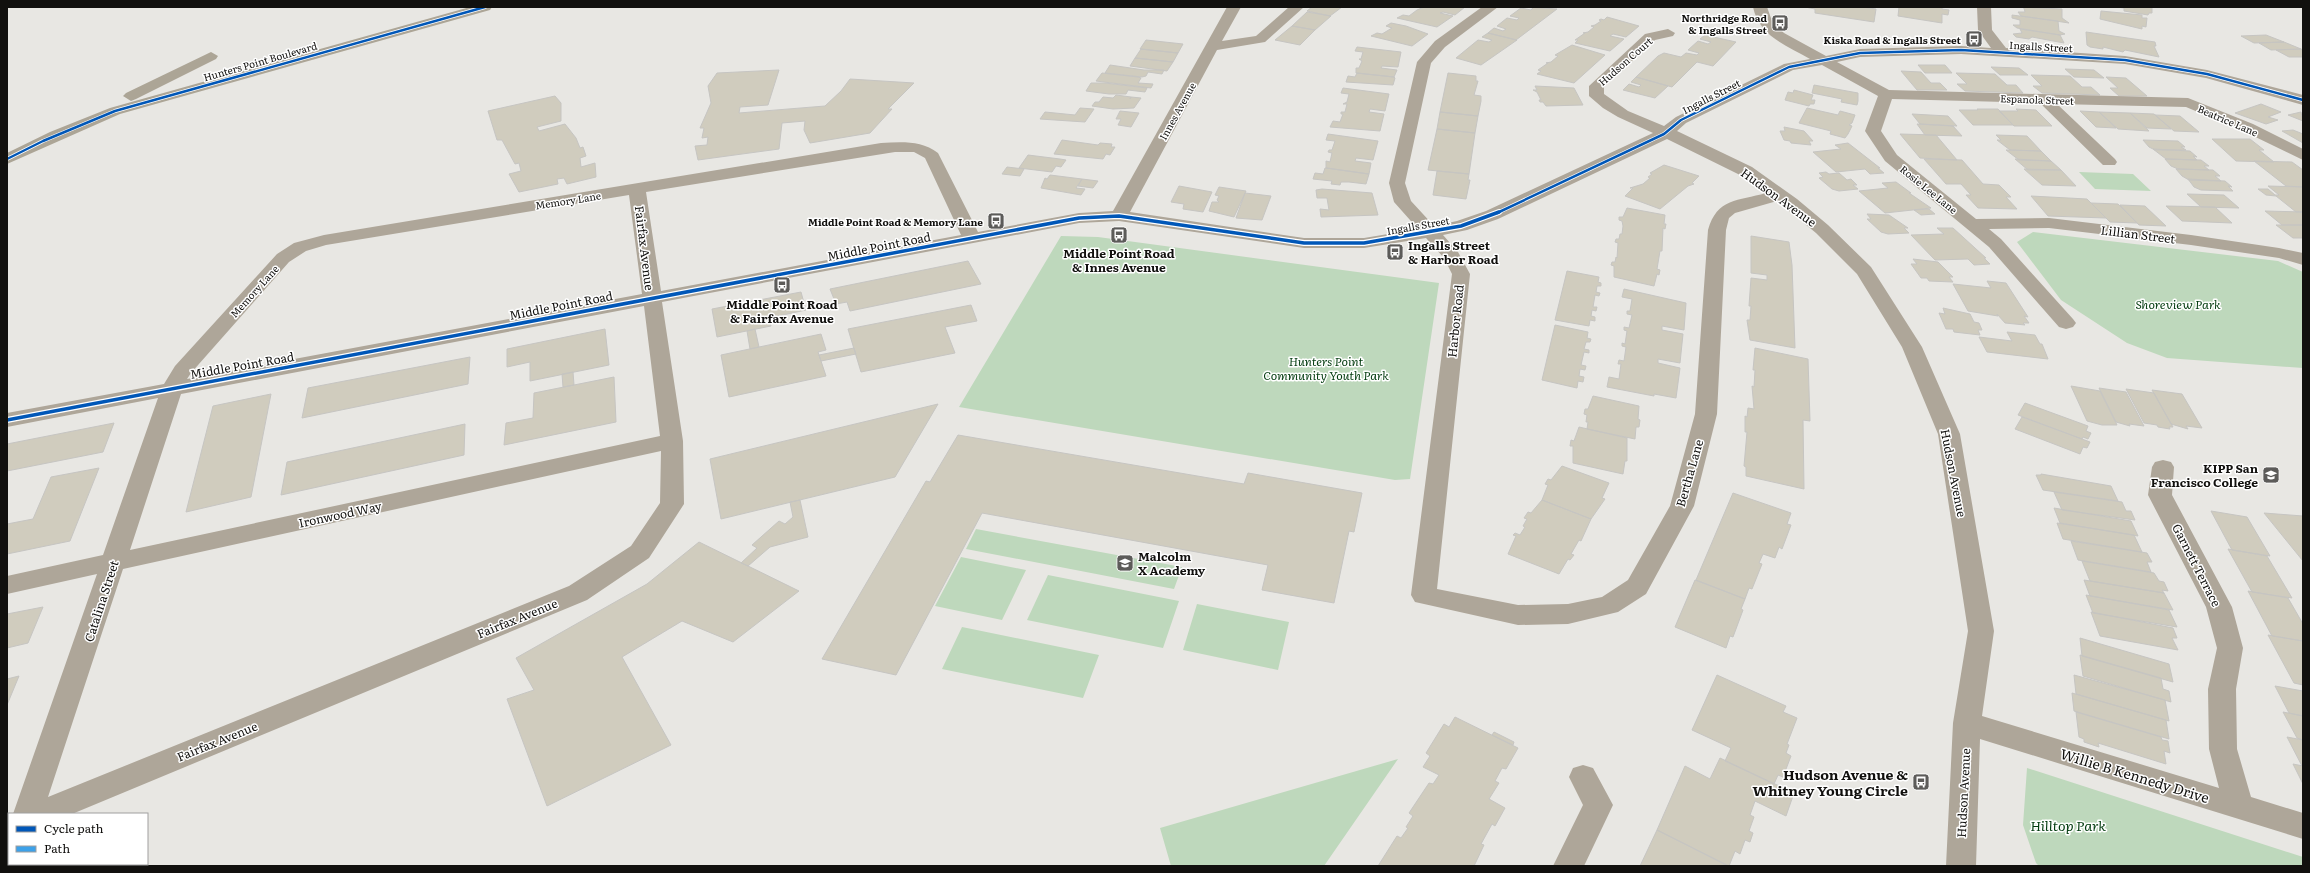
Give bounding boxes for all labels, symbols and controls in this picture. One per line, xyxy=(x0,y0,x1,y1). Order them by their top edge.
place label: Northridge Road & Ingalls Street xyxy=(1681,10,1768,37)
bus stop icon: Northridge Road & Ingalls Street xyxy=(1770,13,1790,33)
bus stop icon: Kiska Road & Ingalls Street xyxy=(1964,29,1984,49)
place label: Kiska Road & Ingalls Street xyxy=(1824,32,1962,47)
street label: Hudson Court xyxy=(1595,33,1655,89)
street label: Ingalls Street xyxy=(2009,37,2073,55)
street label: Hunters Point Boulevard xyxy=(201,38,319,84)
street label: Ingalls Street xyxy=(1679,75,1743,117)
street label: Innes Avenue xyxy=(1155,79,1199,143)
street label: Espanola Street xyxy=(2000,90,2074,108)
street label: Beatrice Lane xyxy=(2195,101,2261,139)
street label: Rosie Lee Lane xyxy=(1897,161,1961,217)
street label: Hudson Avenue xyxy=(1737,163,1821,231)
street label: Memory Lane xyxy=(534,187,602,213)
street label: Fairfax Avenue xyxy=(631,205,659,291)
bus stop icon: Middle Point Road & Memory Lane xyxy=(986,211,1006,231)
street label: Ingalls Street xyxy=(1385,212,1451,238)
place label: Middle Point Road & Memory Lane xyxy=(808,214,983,229)
street label: Lillian Street xyxy=(2100,221,2176,248)
bus stop icon: Middle Point Road & Innes Avenue xyxy=(1109,225,1129,245)
street label: Middle Point Road xyxy=(826,227,933,265)
place label: Ingalls Street & Harbor Road xyxy=(1408,236,1499,268)
bus stop icon: Ingalls Street & Harbor Road xyxy=(1385,242,1405,262)
place label: Middle Point Road & Innes Avenue xyxy=(1063,244,1175,276)
street label: Memory Lane xyxy=(226,261,282,321)
bus stop icon: Middle Point Road & Fairfax Avenue xyxy=(772,275,792,295)
street label: Harbor Road xyxy=(1442,283,1468,358)
street label: Middle Point Road xyxy=(508,286,615,324)
place label: Middle Point Road & Fairfax Avenue xyxy=(726,295,838,327)
park label: Shoreview Park xyxy=(2135,295,2221,313)
street label: Middle Point Road xyxy=(189,347,296,383)
park label: Hunters Point Community Youth Park xyxy=(1263,352,1389,384)
street label: Hudson Avenue xyxy=(1937,427,1971,519)
street label: Bertha Lane xyxy=(1671,437,1707,509)
place label: KIPP San Francisco College xyxy=(2151,459,2259,491)
school or university icon: KIPP San Francisco College xyxy=(2261,465,2281,485)
street label: Ironwood Way xyxy=(297,496,383,532)
street label: Garnett Terrace xyxy=(2168,520,2226,610)
place label: Malcolm X Academy xyxy=(1138,547,1206,579)
school or university icon: Malcolm X Academy xyxy=(1115,553,1135,573)
street label: Catalina Street xyxy=(79,558,123,644)
street label: Fairfax Avenue xyxy=(474,594,560,642)
street label: Fairfax Avenue xyxy=(174,717,260,765)
street label: Willie B Kennedy Drive xyxy=(2058,743,2212,807)
street label: Hudson Avenue xyxy=(1952,748,1974,838)
place label: Hudson Avenue & Whitney Young Circle xyxy=(1752,764,1908,800)
bus stop icon: Hudson Avenue & Whitney Young Circle xyxy=(1911,772,1931,792)
legend xyxy=(8,813,148,865)
park label: Hilltop Park xyxy=(2030,815,2106,835)
text: Cycle path xyxy=(44,819,104,837)
text: Path xyxy=(44,839,70,857)

